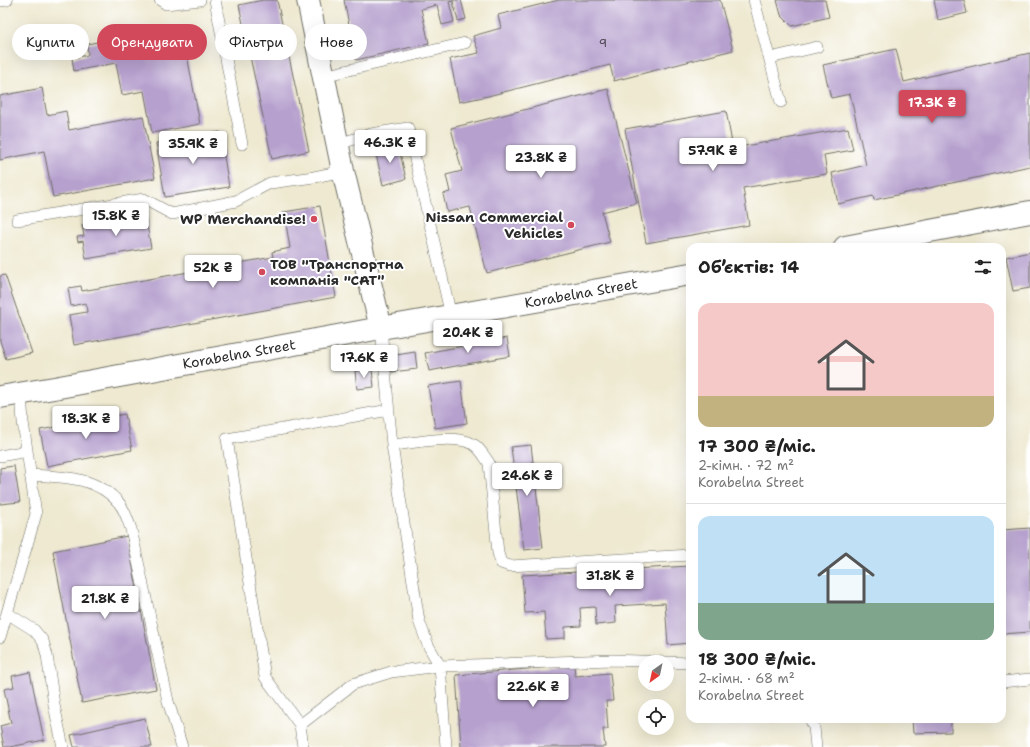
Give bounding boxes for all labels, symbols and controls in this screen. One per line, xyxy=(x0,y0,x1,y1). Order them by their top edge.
chip: Купити xyxy=(12,24,89,60)
chip: Орендувати xyxy=(97,24,207,60)
chip: Фільтри xyxy=(215,24,297,60)
chip: Нове xyxy=(305,24,367,60)
house number: 9 xyxy=(599,35,607,51)
pin: 17.3K ₴ xyxy=(895,90,969,124)
text: 17.3K ₴ xyxy=(908,94,956,111)
pin: 46.3K ₴ xyxy=(353,130,427,164)
pin: 35.9K ₴ xyxy=(156,131,230,165)
text: 46.3K ₴ xyxy=(364,134,416,151)
text: 35.9K ₴ xyxy=(168,135,218,152)
pin: 57.9K ₴ xyxy=(676,138,750,172)
text: 57.9K ₴ xyxy=(688,142,738,159)
pin: 23.8K ₴ xyxy=(504,145,578,179)
text: 23.8K ₴ xyxy=(515,149,567,166)
pin: 15.8K ₴ xyxy=(79,203,153,237)
text: 15.8K ₴ xyxy=(92,207,140,224)
place label: Nissan Commercial Vehicles xyxy=(426,208,563,242)
place label: WP Merchandise! xyxy=(180,210,306,228)
marker: WP Merchandise! xyxy=(309,214,319,224)
marker: Nissan Commercial Vehicles xyxy=(566,220,576,230)
pin: 52K ₴ xyxy=(185,255,241,289)
place label: ТОВ "Транспортна компанія "САТ" xyxy=(270,255,404,289)
text: Об’єктів: 14 xyxy=(698,256,799,278)
icon: filters xyxy=(972,256,994,278)
text: 52K ₴ xyxy=(193,259,233,276)
marker: ТОВ "Транспортна компанія "САТ" xyxy=(257,267,267,277)
street label: Korabelna Street xyxy=(523,274,639,312)
pin: 20.4K ₴ xyxy=(431,320,505,354)
text: 20.4K ₴ xyxy=(442,324,494,341)
icon: home xyxy=(810,329,882,401)
street label: Korabelna Street xyxy=(181,335,297,373)
pin: 17.6K ₴ xyxy=(327,345,401,379)
text: 17.6K ₴ xyxy=(340,349,388,366)
pin: 18.3K ₴ xyxy=(49,406,123,440)
text: 18.3K ₴ xyxy=(61,410,111,427)
text: 17 300 ₴/міс. xyxy=(698,435,816,457)
text: 2-кімн. · 72 m² xyxy=(698,457,794,474)
pin: 24.6K ₴ xyxy=(490,463,564,497)
text: 24.6K ₴ xyxy=(501,467,553,484)
text: Korabelna Street xyxy=(698,474,804,491)
icon: home xyxy=(810,542,882,614)
pin: 31.8K ₴ xyxy=(573,563,647,597)
text: 31.8K ₴ xyxy=(586,567,634,584)
pin: 21.8K ₴ xyxy=(68,586,142,620)
text: 21.8K ₴ xyxy=(81,590,129,607)
text: 18 300 ₴/міс. xyxy=(698,648,816,670)
north arrow xyxy=(638,655,674,691)
map controls xyxy=(638,655,674,735)
text: 2-кімн. · 68 m² xyxy=(698,670,795,687)
pin: 22.6K ₴ xyxy=(496,674,570,708)
text: 22.6K ₴ xyxy=(507,678,559,695)
text: Korabelna Street xyxy=(698,687,804,704)
button: locate xyxy=(638,699,674,735)

